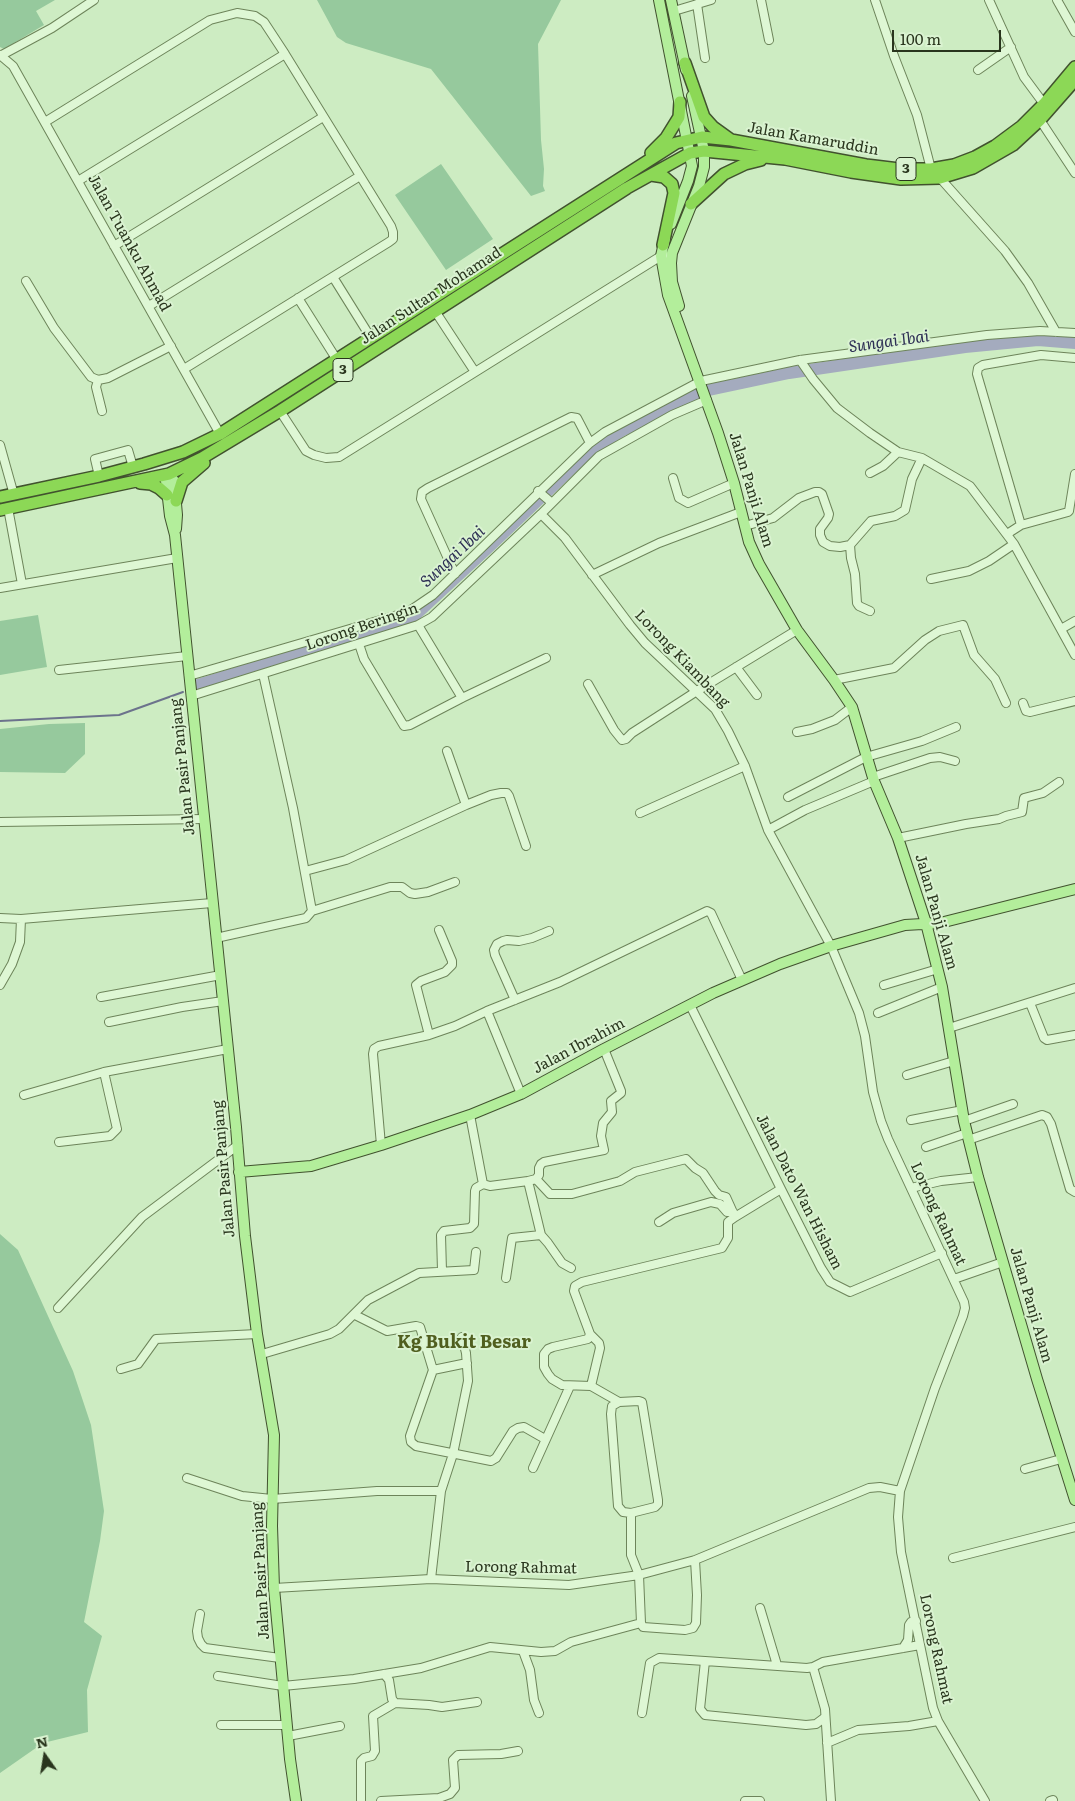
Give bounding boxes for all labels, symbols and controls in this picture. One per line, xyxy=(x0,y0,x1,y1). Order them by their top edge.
scale bar xyxy=(895,20,1004,52)
text: 100 m xyxy=(900,27,941,50)
street label: Jalan Kamaruddin xyxy=(746,119,880,159)
road number: 3 xyxy=(896,157,916,180)
street label: Jalan Tuanku Ahmad xyxy=(84,171,174,315)
street label: Jalan Sultan Mohamad xyxy=(357,244,505,348)
water label: Sungai Ibai xyxy=(848,327,930,357)
road number: 3 xyxy=(333,358,353,382)
street label: Jalan Panji Alam xyxy=(725,430,777,550)
water label: Sungai Ibai xyxy=(417,522,489,592)
street label: Lorong Beringin xyxy=(303,599,421,655)
street label: Lorong Kiambang xyxy=(631,606,733,712)
street label: Jalan Pasir Panjang xyxy=(167,697,199,837)
street label: Jalan Panji Alam xyxy=(911,852,961,972)
street label: Jalan Ibrahim xyxy=(530,1014,628,1078)
street label: Jalan Pasir Panjang xyxy=(209,1100,239,1238)
street label: Jalan Dato Wan Hisham xyxy=(752,1111,846,1273)
street label: Lorong Rahmat xyxy=(906,1160,970,1268)
street label: Jalan Panji Alam xyxy=(1006,1245,1056,1365)
district label: Kg Bukit Besar xyxy=(397,1332,531,1354)
street label: Jalan Pasir Panjang xyxy=(248,1502,274,1640)
street label: Lorong Rahmat xyxy=(465,1558,577,1578)
street label: Lorong Rahmat xyxy=(916,1592,956,1706)
text: N xyxy=(34,1730,50,1752)
north arrow xyxy=(20,1731,70,1781)

